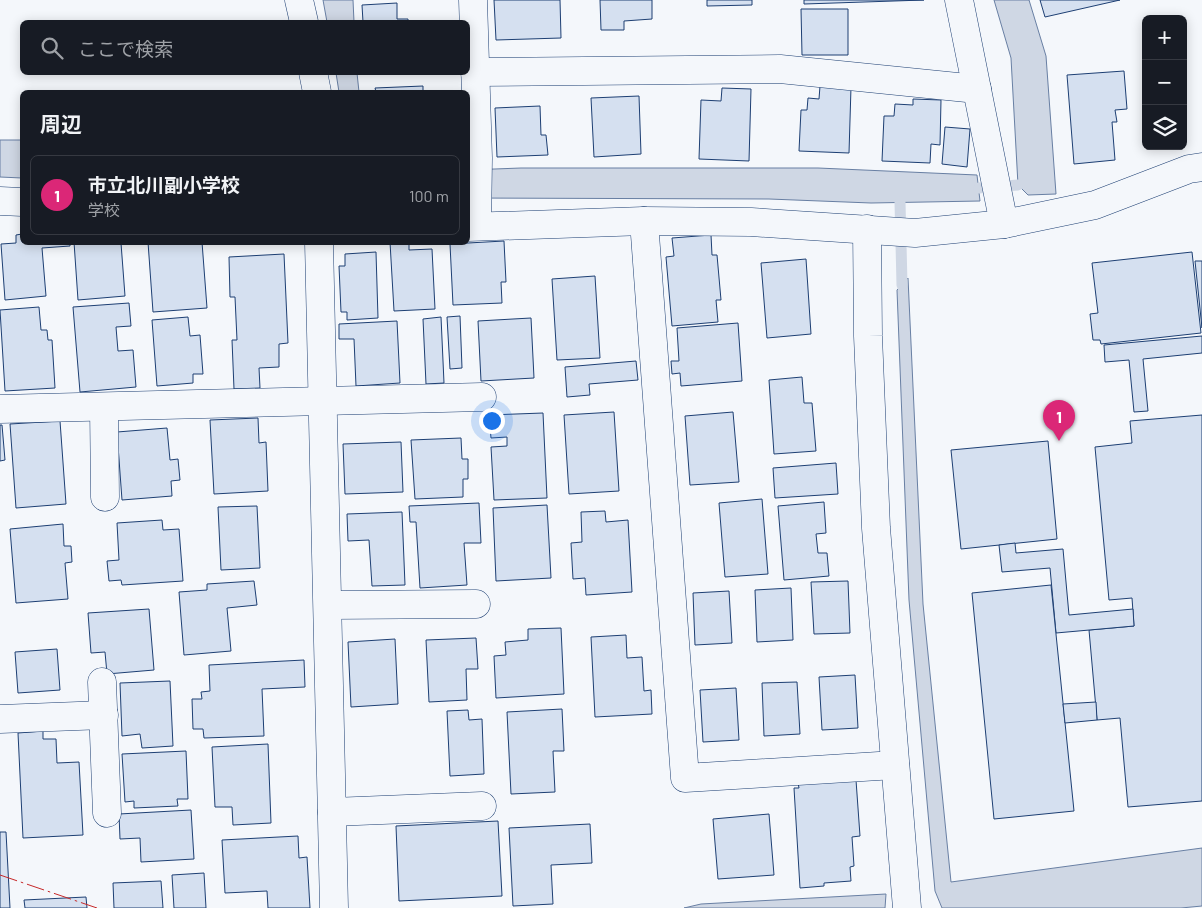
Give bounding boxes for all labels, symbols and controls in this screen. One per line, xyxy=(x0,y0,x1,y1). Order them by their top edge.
map controls xyxy=(1142,15,1187,150)
button: + xyxy=(1142,15,1187,60)
search box xyxy=(20,20,470,75)
icon: search xyxy=(38,34,66,62)
text: ここで検索 xyxy=(78,37,173,60)
button: − xyxy=(1142,60,1187,105)
button: layers xyxy=(1142,105,1187,150)
text: 周辺 xyxy=(40,111,82,136)
text: 市立北川副小学校 xyxy=(88,173,240,196)
text: 1 xyxy=(54,186,60,205)
text: 100 m xyxy=(409,186,449,205)
text: 学校 xyxy=(88,200,120,219)
pin: 1 xyxy=(1043,400,1075,441)
your location xyxy=(479,408,505,434)

